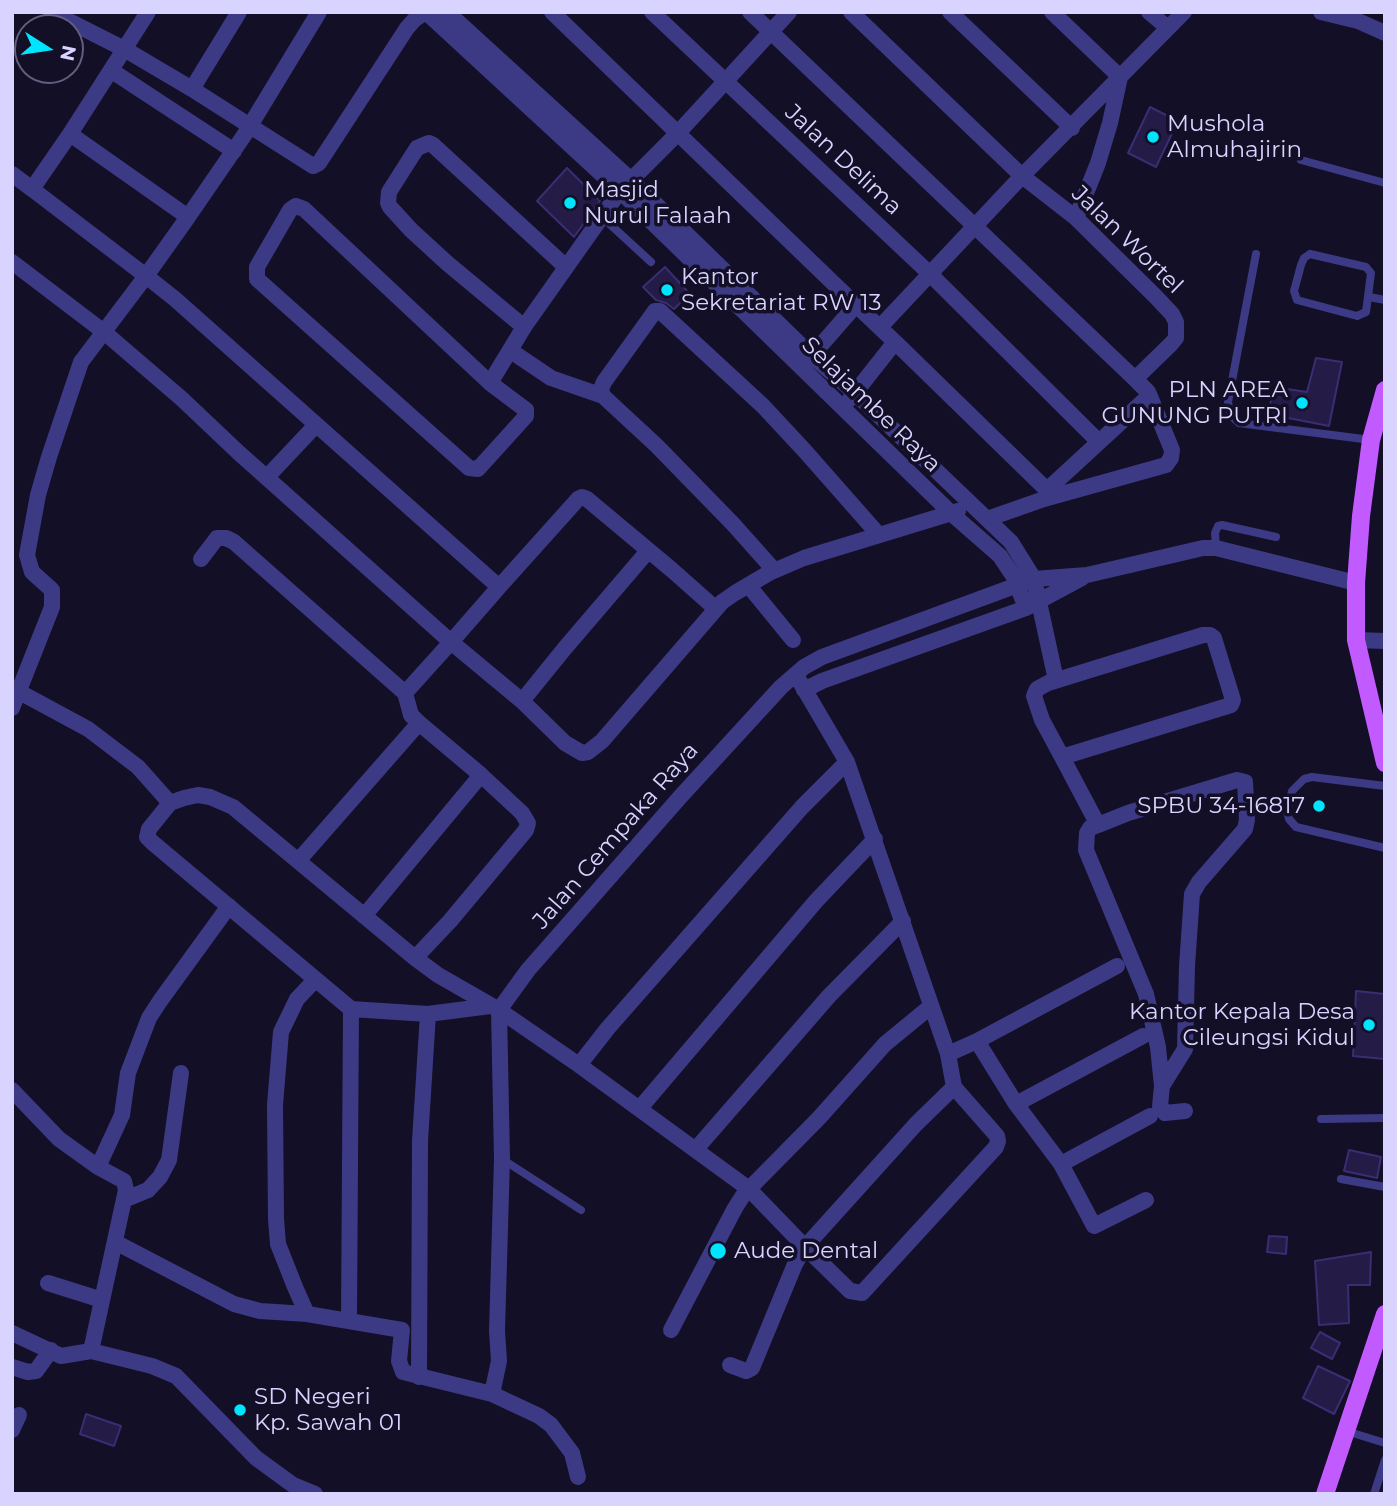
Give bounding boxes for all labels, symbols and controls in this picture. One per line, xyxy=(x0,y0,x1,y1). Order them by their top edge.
north arrow xyxy=(14,14,84,84)
text: N xyxy=(55,43,81,63)
street label: Jalan Delima xyxy=(779,99,907,221)
place label: Mushola Almuhajirin xyxy=(1167,110,1302,164)
marker: Mushola Almuhajirin xyxy=(1145,129,1161,145)
place label: Masjid Nurul Falaah xyxy=(584,176,732,230)
street label: Jalan Wortel xyxy=(1066,180,1188,300)
marker: Masjid Nurul Falaah xyxy=(562,195,578,211)
place label: Kantor Sekretariat RW 13 xyxy=(681,263,882,317)
marker: Kantor Sekretariat RW 13 xyxy=(659,282,675,298)
street label: Selajambe Raya xyxy=(796,332,946,478)
place label: PLN AREA GUNUNG PUTRI xyxy=(1102,376,1288,430)
marker: PLN AREA GUNUNG PUTRI xyxy=(1294,395,1310,411)
street label: Jalan Cempaka Raya xyxy=(528,737,704,935)
place label: SPBU 34-16817 xyxy=(1137,792,1305,820)
marker: SPBU 34-16817 xyxy=(1311,798,1327,814)
place label: Kantor Kepala Desa Cileungsi Kidul xyxy=(1129,998,1355,1052)
marker: Kantor Kepala Desa Cileungsi Kidul xyxy=(1361,1017,1377,1033)
place label: Aude Dental xyxy=(734,1237,878,1265)
marker: Aude Dental xyxy=(708,1241,728,1261)
place label: SD Negeri Kp. Sawah 01 xyxy=(254,1383,402,1437)
marker: SD Negeri Kp. Sawah 01 xyxy=(232,1402,248,1418)

